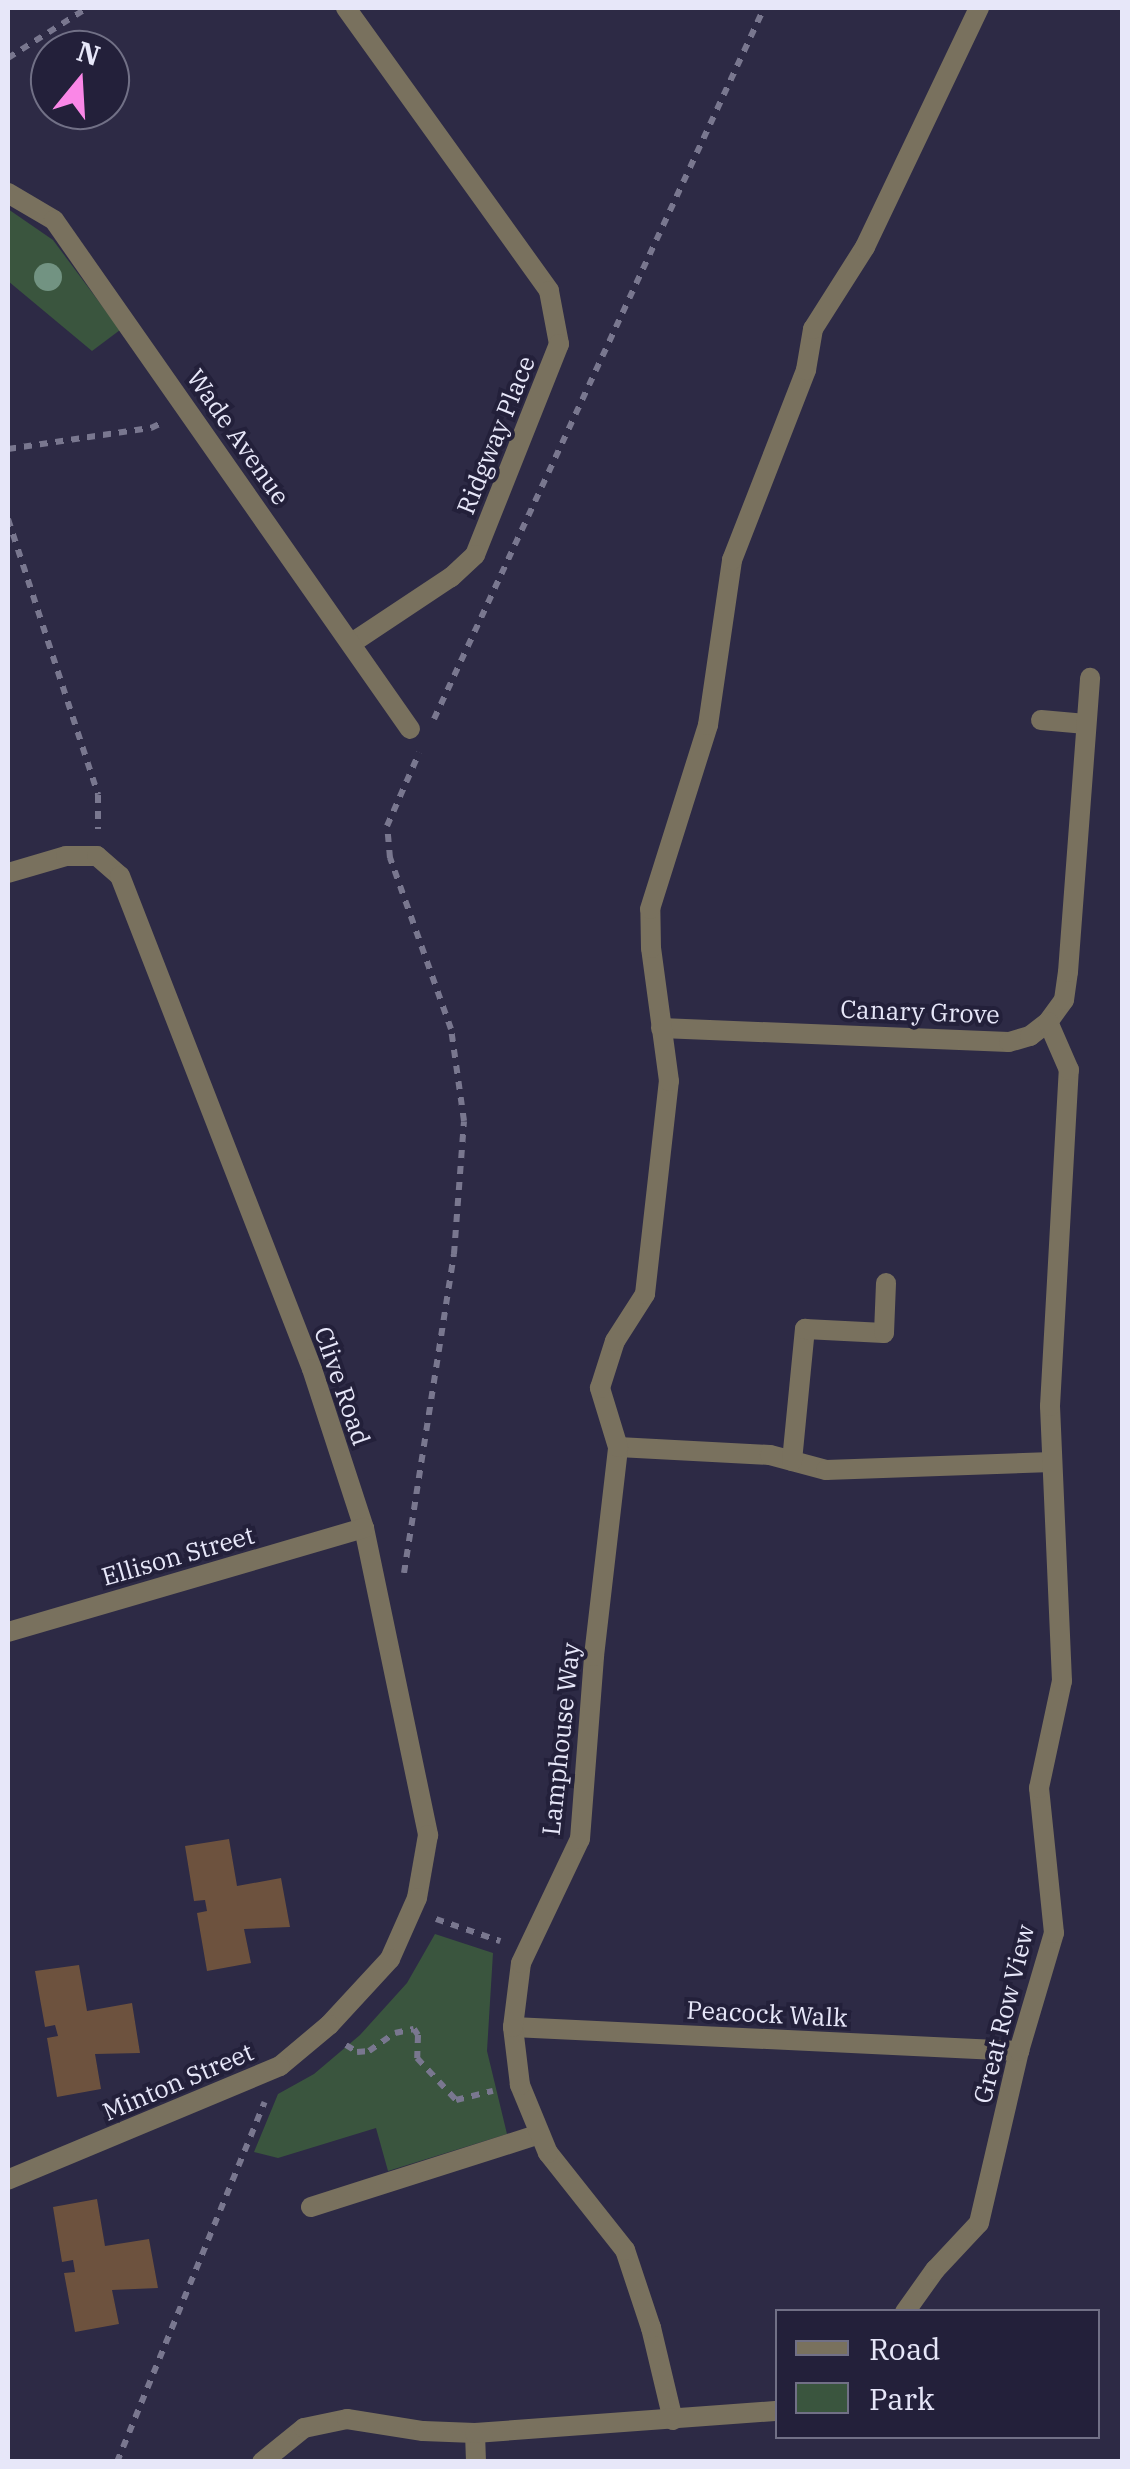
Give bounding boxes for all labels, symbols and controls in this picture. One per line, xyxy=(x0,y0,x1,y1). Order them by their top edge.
north arrow xyxy=(30,30,130,130)
text: N xyxy=(73,32,105,74)
street label: Ridgway Place xyxy=(451,351,541,519)
street label: Wade Avenue xyxy=(180,363,296,511)
street label: Canary Grove xyxy=(840,994,1000,1030)
street label: Clive Road xyxy=(308,1323,376,1449)
street label: Ellison Street xyxy=(98,1520,258,1592)
street label: Lamphouse Way xyxy=(536,1641,586,1837)
street label: Great Row View xyxy=(967,1922,1041,2106)
street label: Peacock Walk xyxy=(686,1995,848,2033)
street label: Minton Street xyxy=(98,2037,258,2127)
legend xyxy=(775,2309,1100,2439)
text: Road xyxy=(869,2329,941,2368)
text: Park xyxy=(869,2379,935,2418)

